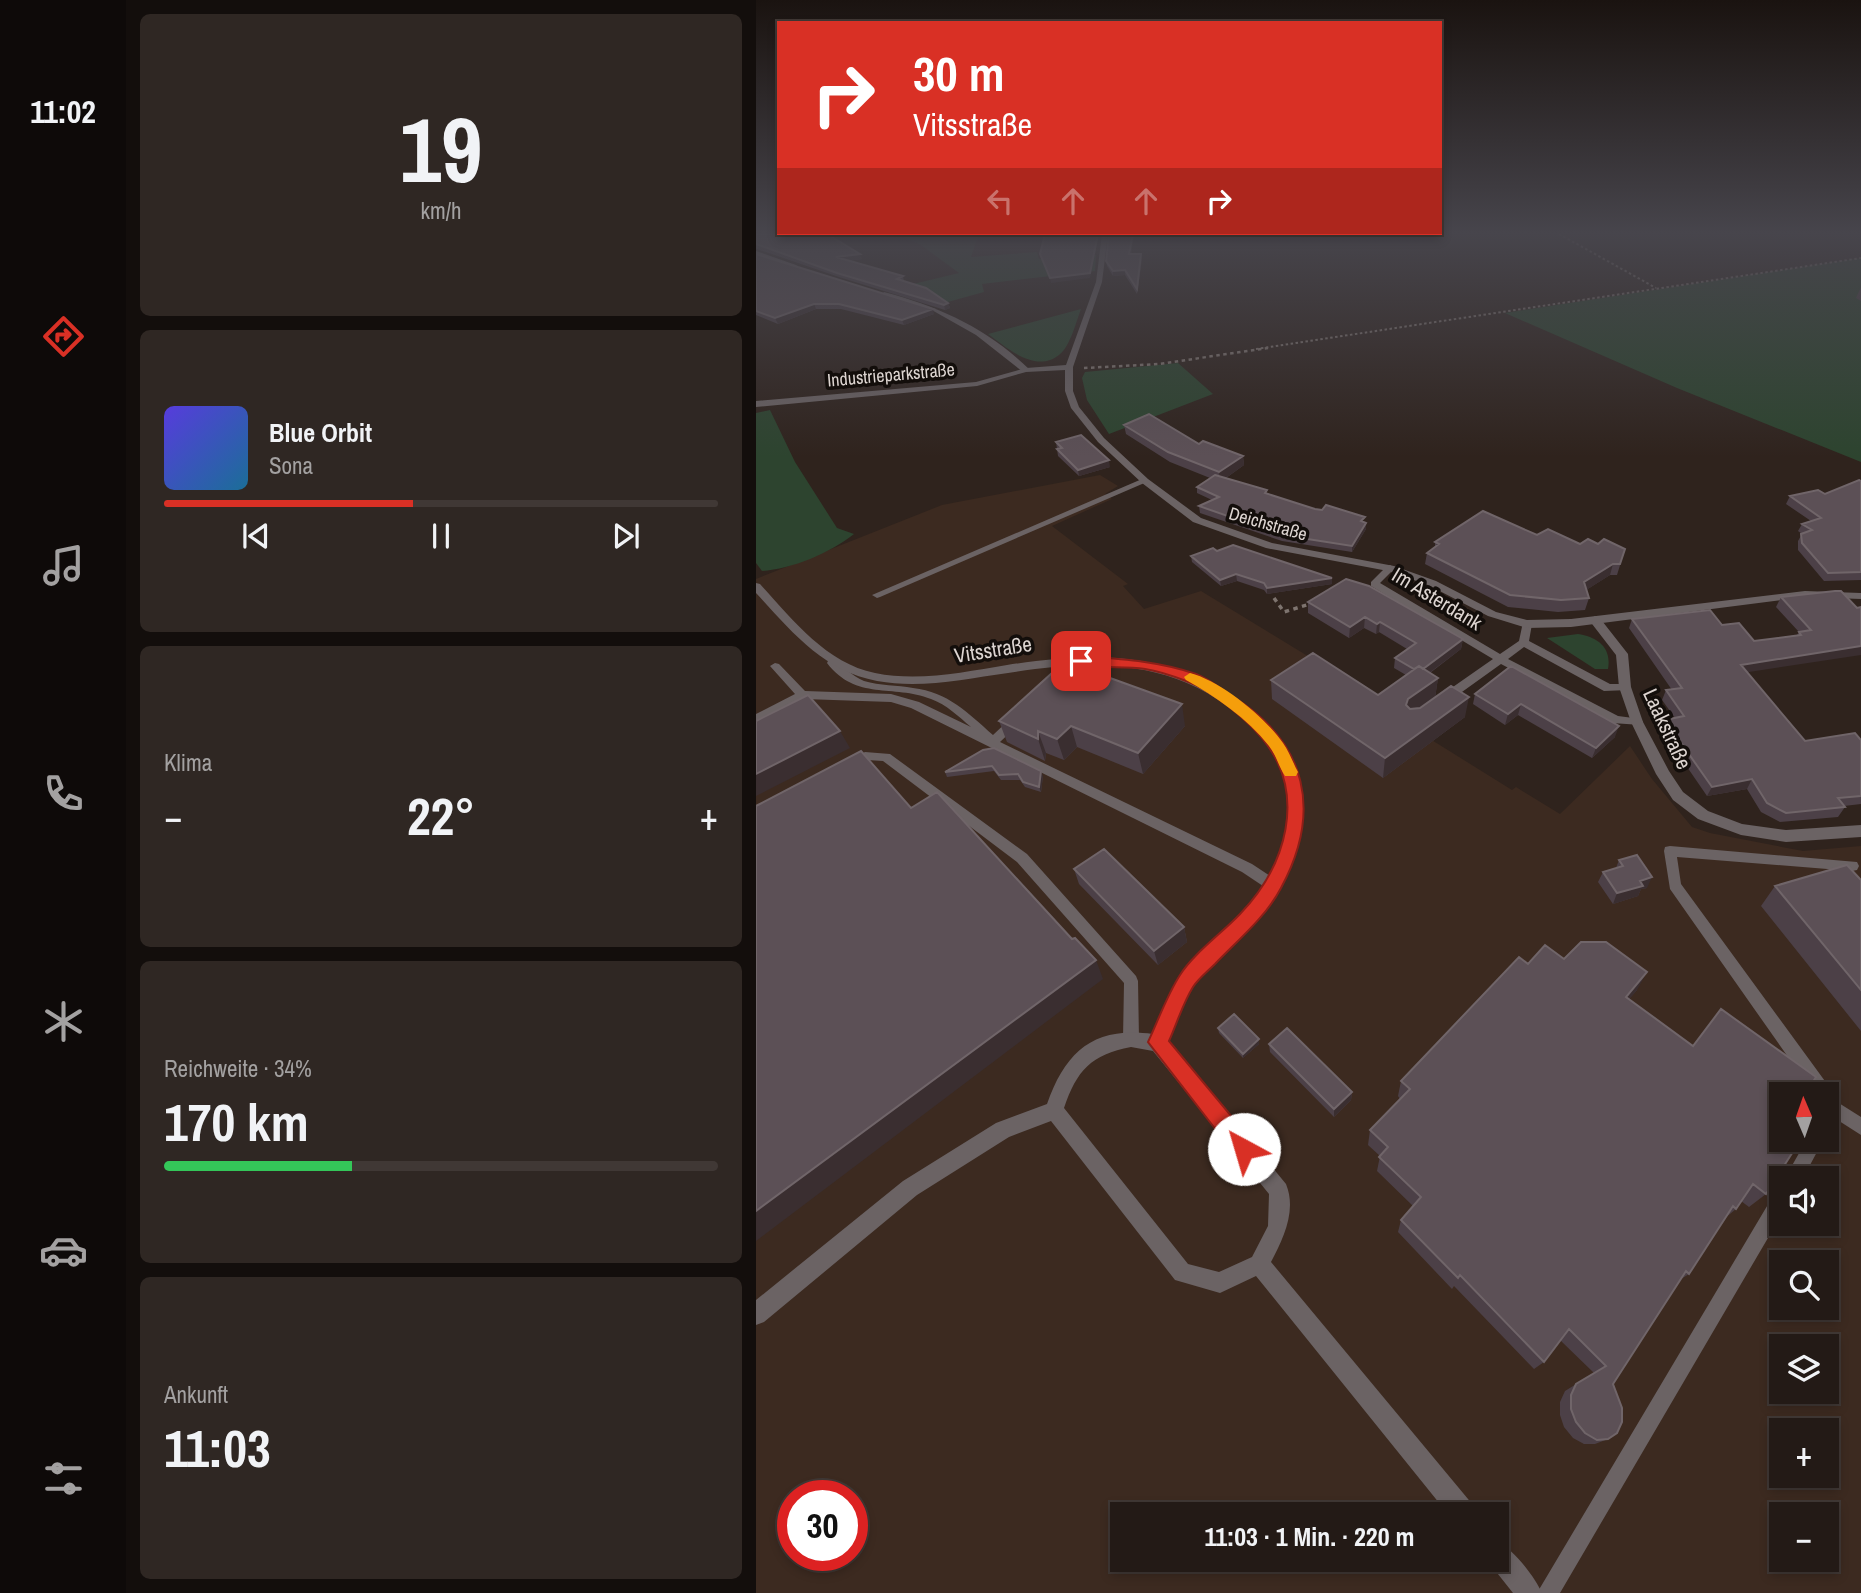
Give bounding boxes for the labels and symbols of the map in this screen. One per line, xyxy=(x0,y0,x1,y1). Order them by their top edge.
street label: Industrieparkstraße xyxy=(826,356,956,393)
street label: Deichstraße xyxy=(1226,500,1310,547)
street label: Im Asterdank xyxy=(1387,560,1488,637)
street label: Vitsstraße xyxy=(952,629,1034,670)
pin xyxy=(1051,631,1111,691)
street label: Laakstraße xyxy=(1636,684,1699,774)
north arrow xyxy=(1769,1082,1839,1152)
position arrow xyxy=(1207,1112,1281,1186)
speed limit sign: 30 xyxy=(777,1480,868,1571)

